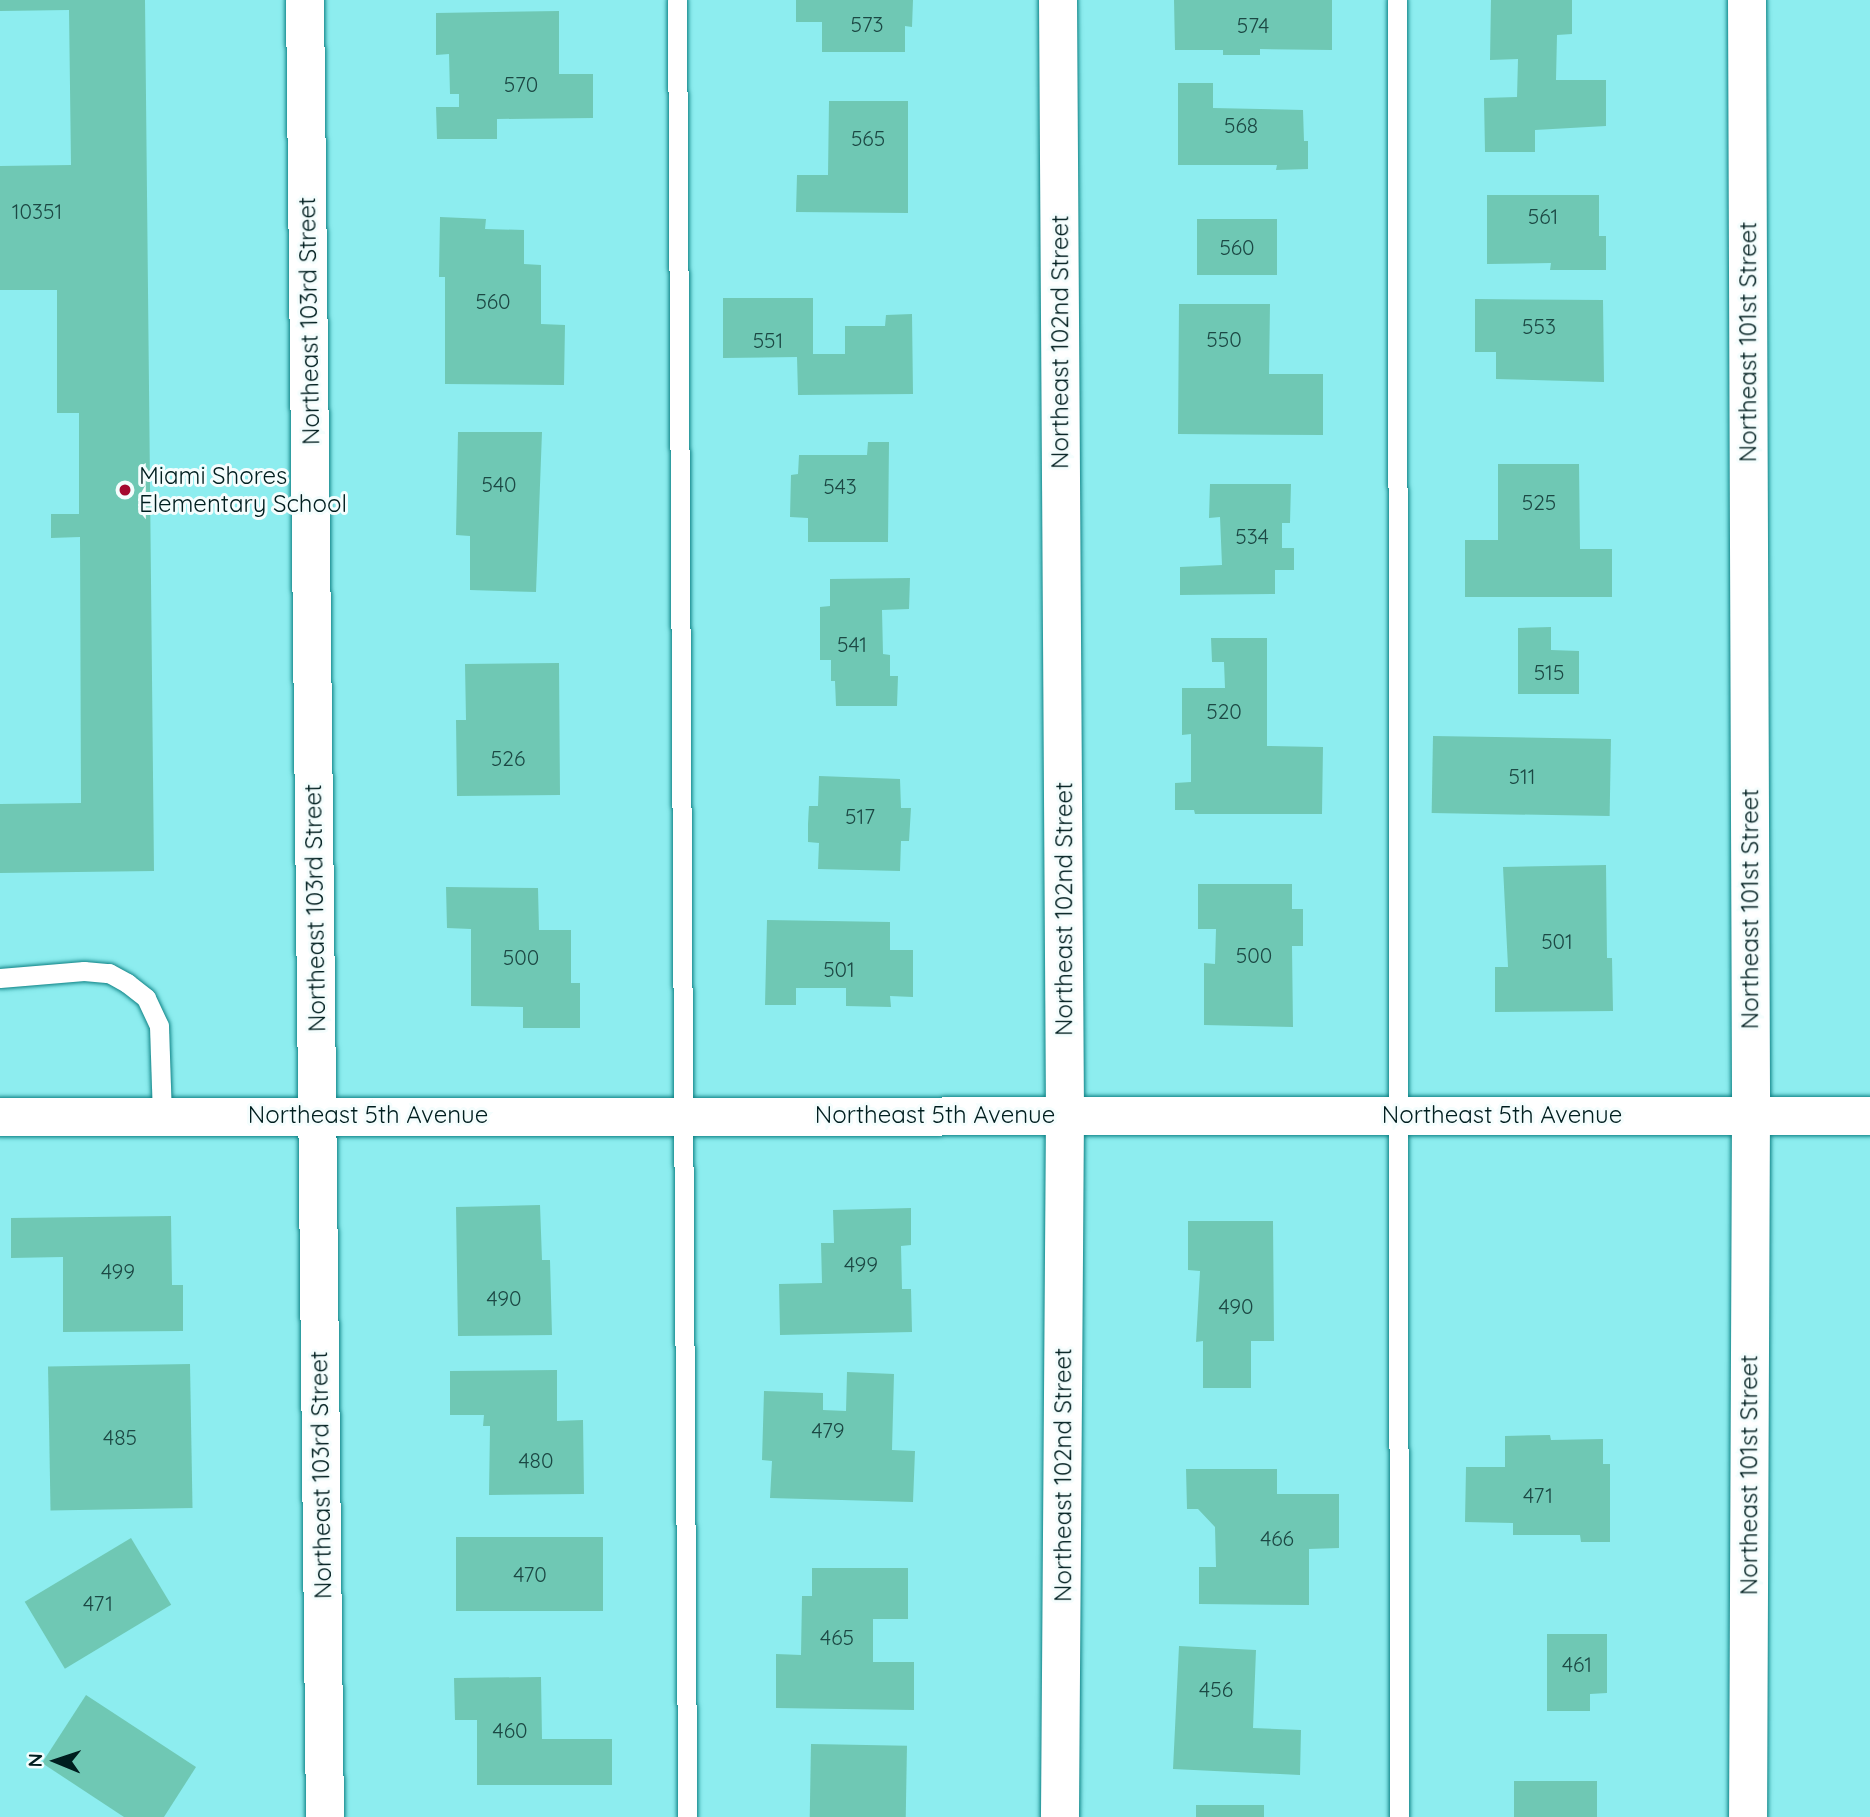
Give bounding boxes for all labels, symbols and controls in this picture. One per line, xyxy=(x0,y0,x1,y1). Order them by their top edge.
house number: 573 xyxy=(850,11,884,37)
house number: 574 xyxy=(1237,12,1269,38)
house number: 570 xyxy=(504,71,538,97)
house number: 568 xyxy=(1224,112,1258,138)
house number: 565 xyxy=(851,125,885,151)
street label: Northeast 103rd Street xyxy=(292,197,326,445)
house number: 10351 xyxy=(12,198,62,224)
house number: 561 xyxy=(1528,203,1558,229)
street label: Northeast 102nd Street xyxy=(1046,215,1074,469)
street label: Northeast 101st Street xyxy=(1734,222,1762,462)
house number: 560 xyxy=(1219,234,1255,260)
house number: 560 xyxy=(475,288,511,314)
house number: 553 xyxy=(1522,313,1556,339)
house number: 550 xyxy=(1206,326,1242,352)
house number: 551 xyxy=(753,327,783,353)
place label: Miami Shores Elementary School xyxy=(139,462,347,518)
house number: 540 xyxy=(481,471,517,497)
house number: 543 xyxy=(823,473,857,499)
marker: Miami Shores Elementary School xyxy=(117,482,133,498)
house number: 525 xyxy=(1522,489,1556,515)
house number: 534 xyxy=(1235,523,1269,549)
house number: 541 xyxy=(837,631,867,657)
house number: 515 xyxy=(1534,659,1564,685)
house number: 520 xyxy=(1206,698,1242,724)
house number: 526 xyxy=(491,745,525,771)
house number: 511 xyxy=(1509,763,1535,789)
street label: Northeast 102nd Street xyxy=(1050,782,1078,1036)
street label: Northeast 103rd Street xyxy=(298,784,332,1032)
street label: Northeast 101st Street xyxy=(1736,789,1764,1029)
house number: 517 xyxy=(845,803,875,829)
house number: 501 xyxy=(1541,928,1573,954)
house number: 500 xyxy=(1236,942,1272,968)
house number: 500 xyxy=(503,944,539,970)
house number: 501 xyxy=(823,956,855,982)
street label: Northeast 5th Avenue xyxy=(248,1101,488,1129)
street label: Northeast 5th Avenue xyxy=(815,1101,1055,1129)
street label: Northeast 5th Avenue xyxy=(1382,1101,1622,1129)
house number: 499 xyxy=(844,1251,878,1277)
house number: 499 xyxy=(101,1258,135,1284)
house number: 490 xyxy=(487,1285,521,1311)
house number: 490 xyxy=(1219,1293,1253,1319)
street label: Northeast 102nd Street xyxy=(1049,1348,1077,1602)
street label: Northeast 103rd Street xyxy=(304,1351,338,1599)
street label: Northeast 101st Street xyxy=(1735,1355,1763,1595)
house number: 479 xyxy=(812,1417,844,1443)
house number: 485 xyxy=(103,1424,137,1450)
house number: 480 xyxy=(519,1447,553,1473)
house number: 471 xyxy=(1523,1482,1553,1508)
house number: 466 xyxy=(1260,1525,1294,1551)
house number: 470 xyxy=(513,1561,547,1587)
house number: 471 xyxy=(83,1590,113,1616)
house number: 465 xyxy=(820,1624,854,1650)
house number: 461 xyxy=(1562,1651,1592,1677)
house number: 456 xyxy=(1199,1676,1233,1702)
house number: 460 xyxy=(493,1717,527,1743)
north arrow xyxy=(21,1726,91,1796)
text: N xyxy=(23,1753,47,1768)

